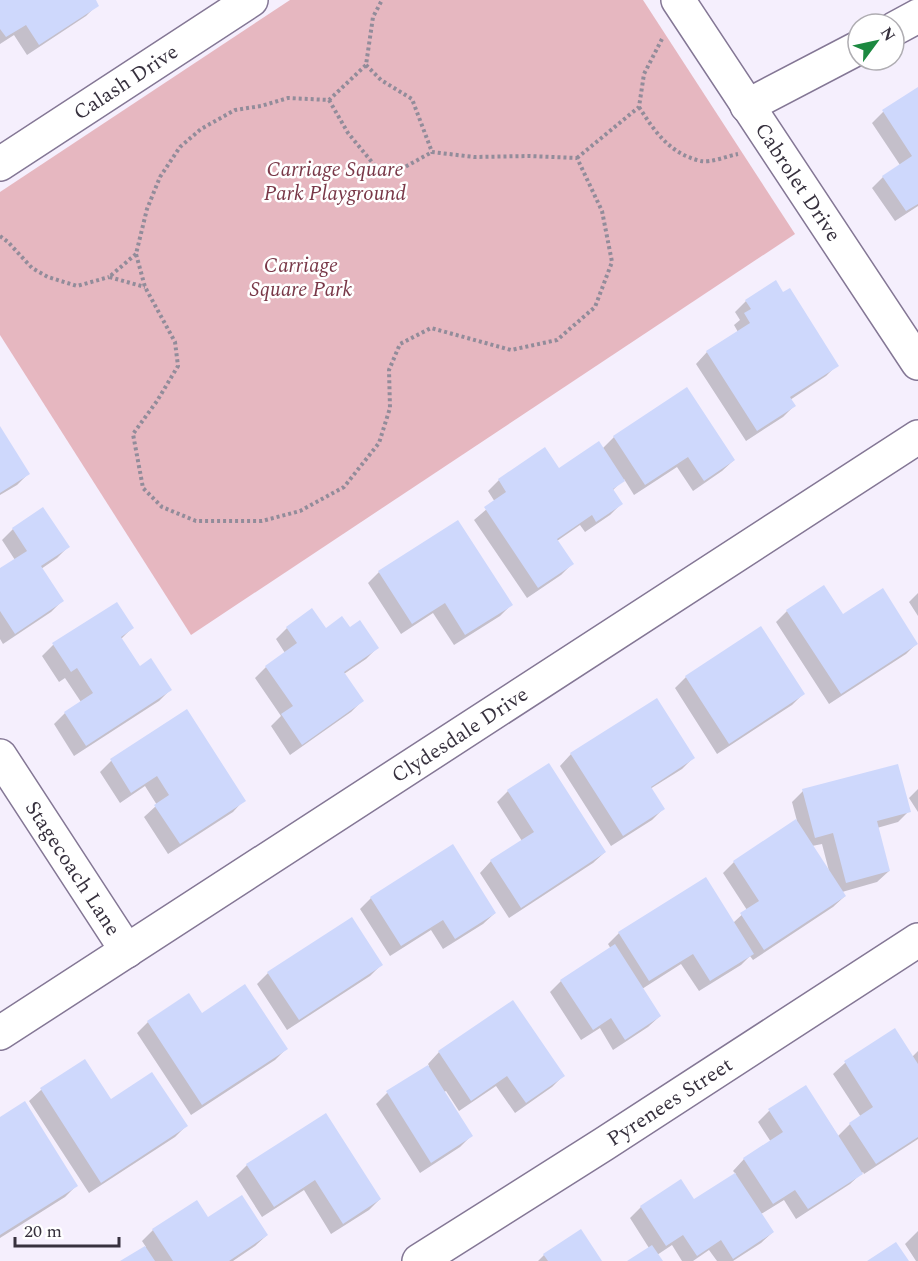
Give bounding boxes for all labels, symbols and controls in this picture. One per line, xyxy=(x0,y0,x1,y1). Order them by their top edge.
north arrow xyxy=(846,12,906,72)
text: N xyxy=(874,22,901,46)
street label: Calash Drive xyxy=(67,37,185,129)
street label: Cabrolet Drive xyxy=(746,116,849,249)
park label: Carriage Square Park Playground xyxy=(264,154,406,210)
park label: Carriage Square Park xyxy=(250,250,352,306)
street label: Clydesdale Drive xyxy=(385,679,535,792)
street label: Stagecoach Lane xyxy=(16,795,128,943)
street label: Pyrenees Street xyxy=(601,1050,739,1155)
scale bar xyxy=(15,1210,118,1248)
text: 20 m xyxy=(24,1218,62,1245)

